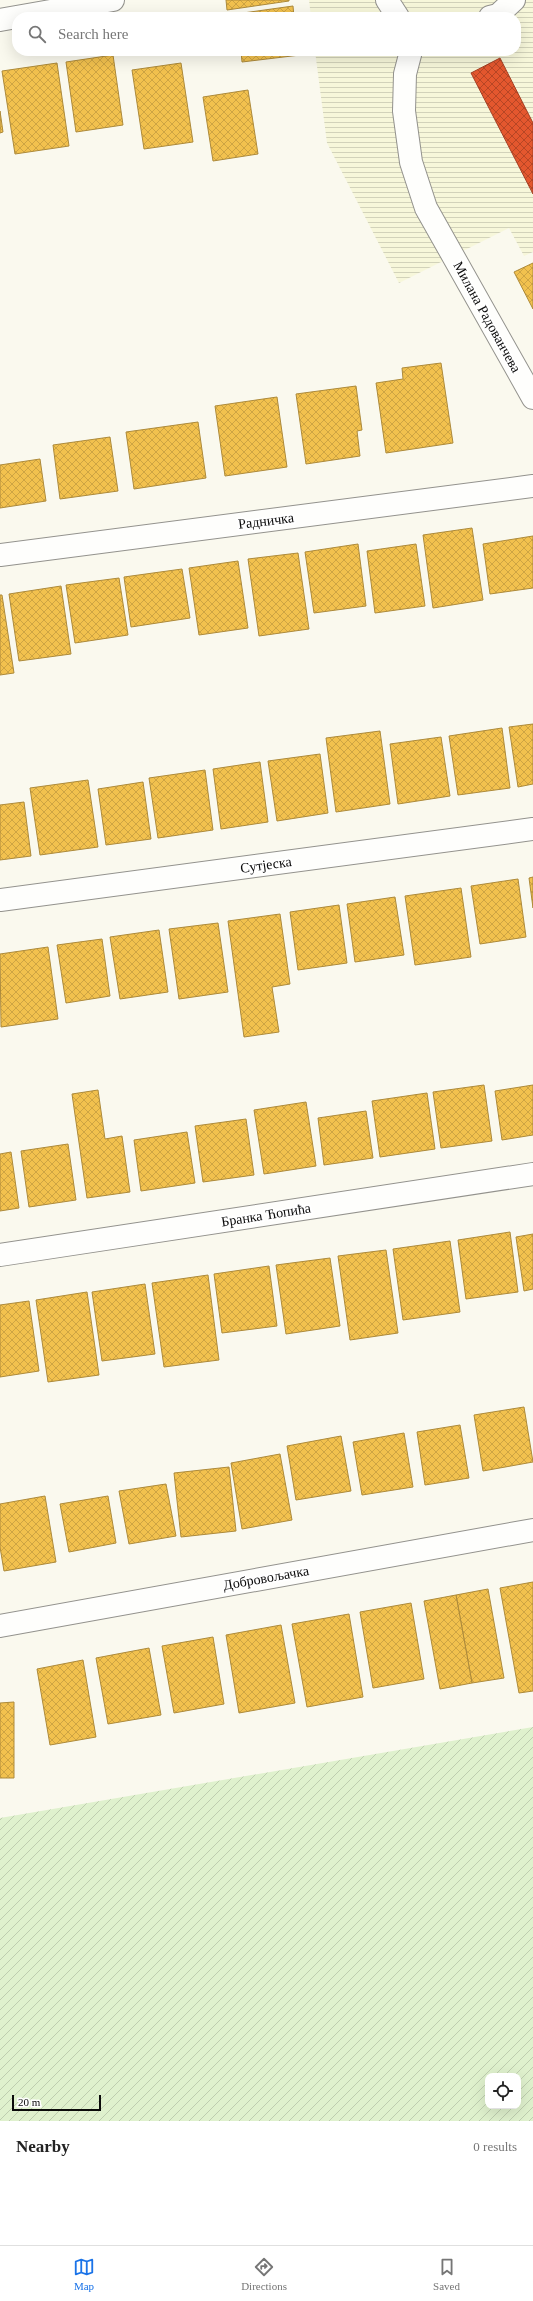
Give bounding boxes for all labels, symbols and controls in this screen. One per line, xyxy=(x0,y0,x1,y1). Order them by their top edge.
search box xyxy=(12,12,521,56)
icon: search xyxy=(26,23,48,45)
text: Search here xyxy=(58,26,128,42)
street label: Милана Радованчева xyxy=(450,259,524,376)
street label: Радничка xyxy=(237,510,295,532)
street label: Сутјеска xyxy=(239,854,293,876)
street label: Бранка Ћопића xyxy=(220,1200,313,1229)
street label: Добровољачка xyxy=(222,1563,311,1593)
map controls xyxy=(485,2073,521,2109)
button: locate xyxy=(485,2073,521,2109)
scale bar xyxy=(12,2093,101,2112)
text: 20 m xyxy=(18,2096,40,2108)
text: Nearby xyxy=(16,2137,70,2156)
text: 0 results xyxy=(473,2139,517,2154)
tab: Map xyxy=(73,2256,95,2292)
tab: Directions xyxy=(241,2256,287,2292)
tab: Saved xyxy=(433,2256,460,2292)

